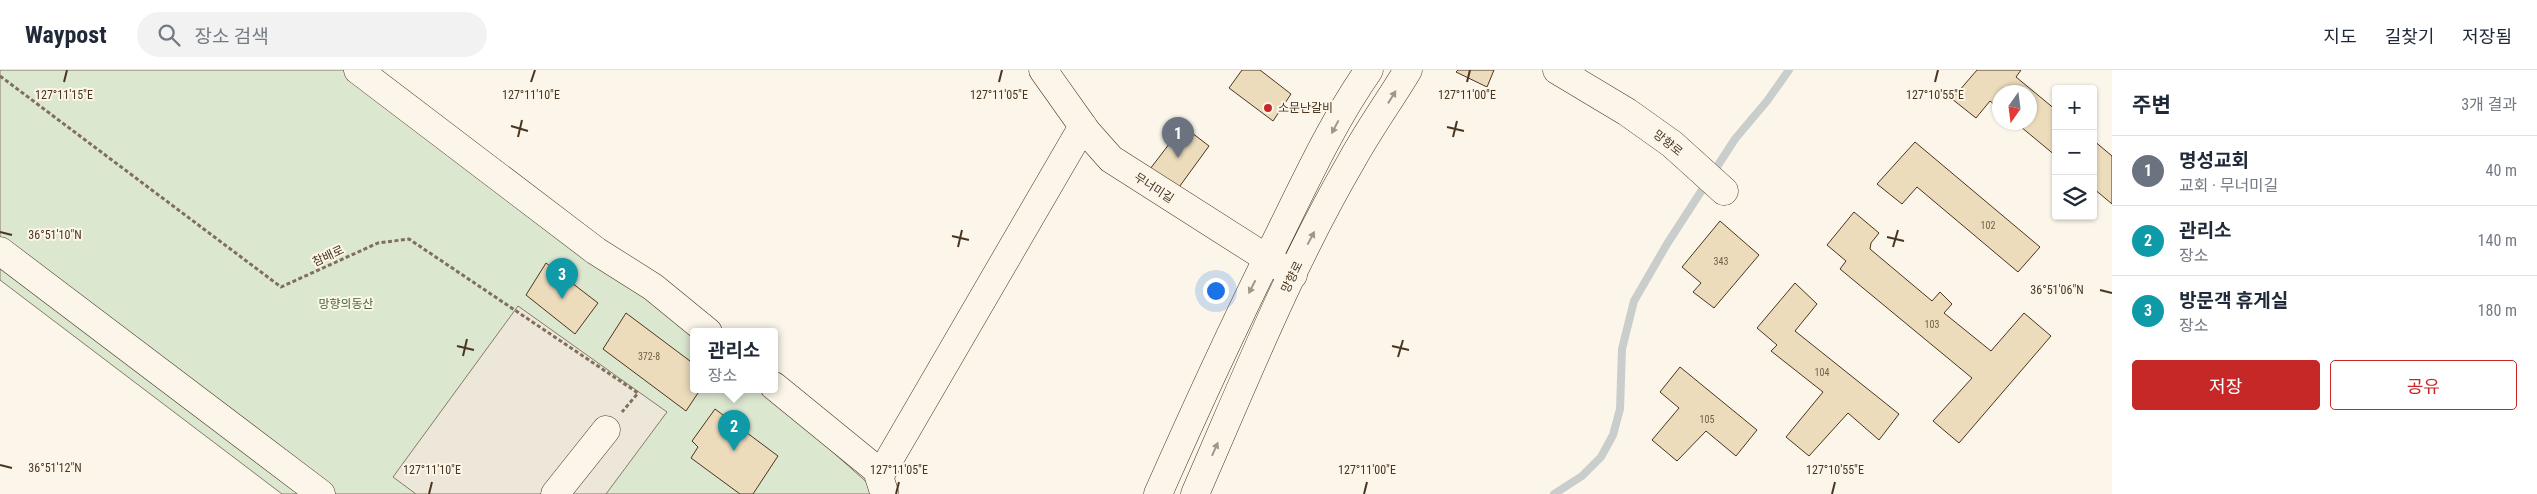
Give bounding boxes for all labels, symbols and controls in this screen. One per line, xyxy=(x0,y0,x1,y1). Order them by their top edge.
search box xyxy=(137,12,487,57)
text: Waypost xyxy=(25,21,107,49)
icon: search xyxy=(155,21,183,49)
text: 장소 검색 xyxy=(195,25,269,48)
text: 지도 xyxy=(2324,26,2357,47)
text: 길찾기 xyxy=(2385,26,2434,47)
text: 저장됨 xyxy=(2462,26,2512,47)
north arrow xyxy=(1992,85,2037,130)
map controls xyxy=(2052,85,2097,220)
button: + xyxy=(2052,85,2097,130)
text: 127°11'15"E xyxy=(35,88,93,102)
text: 127°11'10"E xyxy=(502,88,560,102)
text: 127°11'05"E xyxy=(970,88,1028,102)
text: 127°11'00"E xyxy=(1438,88,1496,102)
text: 127°10'55"E xyxy=(1906,88,1964,102)
one-way arrow xyxy=(1387,90,1396,103)
text: 주변 xyxy=(2132,93,2171,117)
text: 3개 결과 xyxy=(2461,95,2517,114)
place label: 소문난갈비 xyxy=(1278,101,1333,115)
marker: 소문난갈비 xyxy=(1262,102,1274,114)
pin: 1 xyxy=(1162,117,1194,158)
one-way arrow xyxy=(1331,120,1339,134)
street label: 망향로 xyxy=(1651,127,1685,159)
button: − xyxy=(2052,130,2097,175)
text: 명성교회 xyxy=(2179,149,2249,172)
text: 1 xyxy=(2144,161,2152,180)
text: 40 m xyxy=(2485,161,2517,180)
street label: 무너미길 xyxy=(1132,170,1176,206)
button: layers xyxy=(2052,175,2097,220)
text: 교회 · 무너미길 xyxy=(2179,176,2279,195)
text: 관리소 xyxy=(2179,219,2231,242)
house number: 102 xyxy=(1981,220,1995,231)
text: 36°51'10"N xyxy=(28,228,82,242)
one-way arrow xyxy=(1307,231,1315,245)
text: 2 xyxy=(2144,231,2152,250)
text: 140 m xyxy=(2478,231,2517,250)
street label: 참배로 xyxy=(310,243,346,269)
text: 장소 xyxy=(2179,246,2208,265)
house number: 343 xyxy=(1714,256,1728,267)
pin: 3 xyxy=(546,258,578,299)
street label: 망향로 xyxy=(1278,259,1306,295)
your location xyxy=(1203,278,1229,304)
one-way arrow xyxy=(1248,280,1256,294)
text: 36°51'06"N xyxy=(2030,283,2084,297)
text: 방문객 휴게실 xyxy=(2179,289,2288,312)
park label: 망향의동산 xyxy=(318,297,374,311)
text: 3 xyxy=(2144,301,2152,320)
text: 180 m xyxy=(2478,301,2517,320)
text: 장소 xyxy=(2179,316,2208,335)
house number: 103 xyxy=(1925,319,1939,330)
popup xyxy=(690,328,778,393)
text: 관리소 xyxy=(708,339,760,362)
house number: 372-8 xyxy=(638,351,660,362)
button: 저장 xyxy=(2132,360,2320,410)
button: 공유 xyxy=(2330,360,2517,410)
text: 장소 xyxy=(708,366,737,385)
house number: 104 xyxy=(1815,367,1829,378)
pin: 2 xyxy=(718,410,750,451)
house number: 105 xyxy=(1700,414,1714,425)
one-way arrow xyxy=(1211,442,1219,456)
text: 36°51'12"N xyxy=(28,461,82,475)
text: 127°11'10"E xyxy=(403,463,461,477)
text: 127°11'05"E xyxy=(870,463,928,477)
text: 127°11'00"E xyxy=(1338,463,1396,477)
text: 127°10'55"E xyxy=(1806,463,1864,477)

